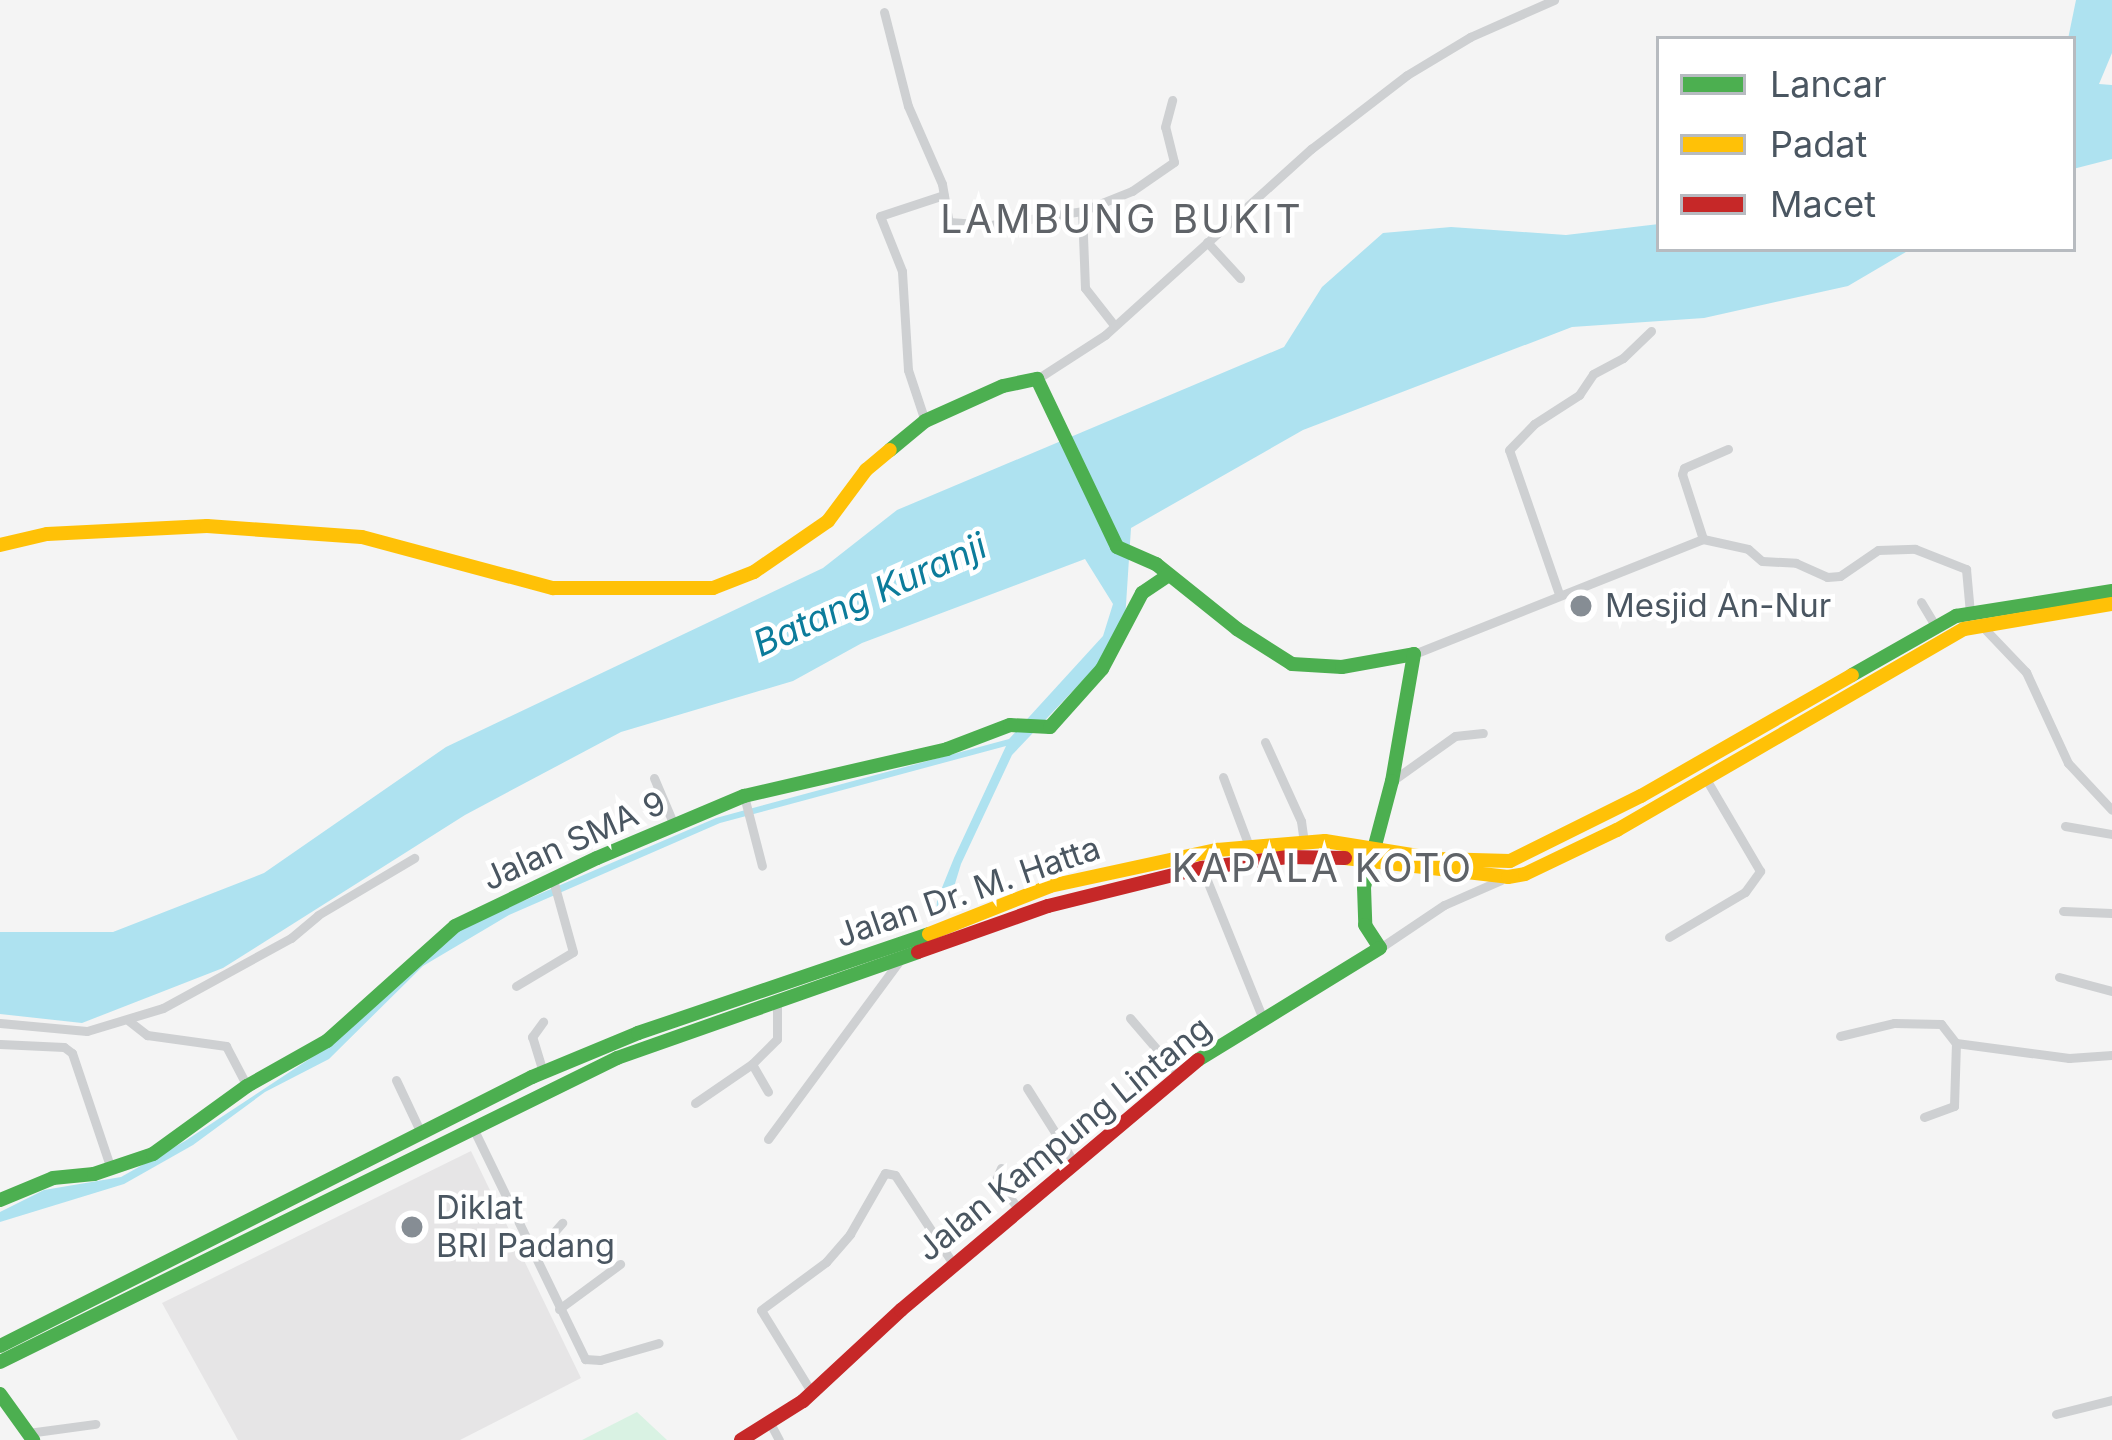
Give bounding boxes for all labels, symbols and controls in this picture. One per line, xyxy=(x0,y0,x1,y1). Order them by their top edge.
legend xyxy=(1656,36,2076,252)
text: Lancar xyxy=(1770,62,1887,106)
text: Padat xyxy=(1770,122,1867,166)
text: Macet xyxy=(1770,182,1876,226)
district label: LAMBUNG BUKIT xyxy=(940,196,1304,242)
water label: Batang Kuranji xyxy=(747,524,993,666)
place label: Mesjid An-Nur xyxy=(1605,586,1831,626)
marker: Mesjid An-Nur xyxy=(1568,593,1594,619)
street label: Jalan SMA 9 xyxy=(476,783,672,899)
street label: Jalan Dr. M. Hatta xyxy=(831,828,1105,956)
district label: KAPALA KOTO xyxy=(1172,845,1474,891)
street label: Jalan Kampung Lintang xyxy=(909,1008,1219,1270)
place label: Diklat BRI Padang xyxy=(436,1188,615,1266)
marker: Diklat BRI Padang xyxy=(399,1214,425,1240)

